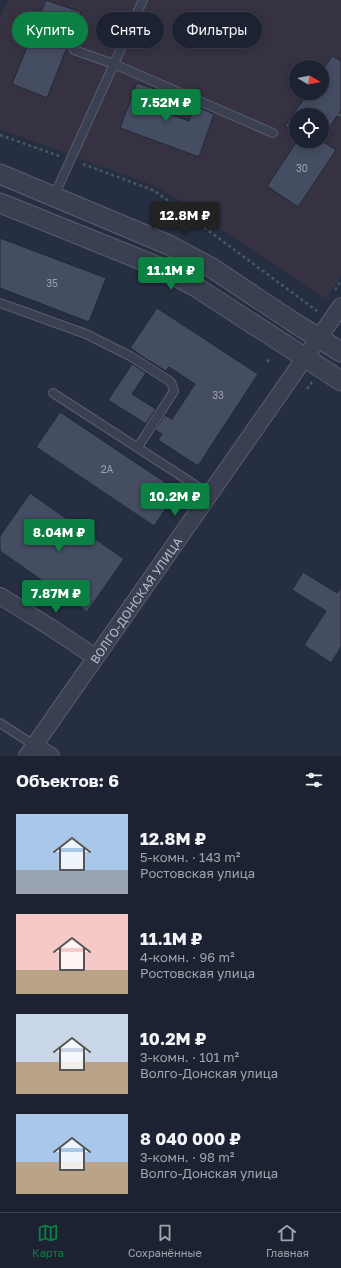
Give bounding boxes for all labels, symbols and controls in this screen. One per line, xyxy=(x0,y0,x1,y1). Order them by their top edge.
chip: Купить xyxy=(12,12,88,48)
chip: Снять xyxy=(96,12,164,48)
chip: Фильтры xyxy=(172,12,262,48)
north arrow xyxy=(289,60,329,100)
map controls xyxy=(289,60,329,148)
pin: 7.52M ₽ xyxy=(129,89,203,123)
text: 7.52M ₽ xyxy=(141,94,191,110)
button: locate xyxy=(289,108,329,148)
house number: 30 xyxy=(296,162,308,174)
pin: 12.8M ₽ xyxy=(148,202,222,236)
text: 12.8M ₽ xyxy=(160,207,210,223)
pin: 11.1M ₽ xyxy=(134,257,208,291)
text: 11.1M ₽ xyxy=(147,262,195,278)
house number: 35 xyxy=(46,277,58,289)
house number: 33 xyxy=(212,389,224,401)
house number: 2А xyxy=(101,463,114,475)
pin: 10.2M ₽ xyxy=(138,483,212,517)
text: 10.2M ₽ xyxy=(150,488,200,504)
pin: 8.04M ₽ xyxy=(22,519,96,553)
text: 8.04M ₽ xyxy=(33,524,85,540)
street label: ВОЛГО-ДОНСКАЯ УЛИЦА xyxy=(86,534,185,666)
pin: 7.87M ₽ xyxy=(19,580,93,614)
text: 7.87M ₽ xyxy=(31,585,81,601)
icon: filters xyxy=(303,769,325,791)
text: Объектов: 6 xyxy=(16,770,119,791)
text: 12.8M ₽ xyxy=(140,828,206,849)
icon: home xyxy=(48,830,96,878)
text: 5-комн. · 143 m² xyxy=(140,849,240,865)
text: Ростовская улица xyxy=(140,865,255,881)
text: 11.1M ₽ xyxy=(140,928,203,949)
icon: home xyxy=(48,930,96,978)
text: 4-комн. · 96 m² xyxy=(140,949,235,965)
text: Ростовская улица xyxy=(140,965,255,981)
text: 10.2M ₽ xyxy=(140,1028,206,1049)
icon: home xyxy=(48,1030,96,1078)
text: 3-комн. · 101 m² xyxy=(140,1049,239,1065)
text: Волго-Донская улица xyxy=(140,1065,278,1081)
text: 8 040 000 ₽ xyxy=(140,1128,241,1149)
icon: home xyxy=(48,1130,96,1178)
text: 3-комн. · 98 m² xyxy=(140,1149,234,1165)
text: Волго-Донская улица xyxy=(140,1165,278,1181)
tab: Карта xyxy=(32,1222,64,1259)
tab: Сохранённые xyxy=(128,1222,202,1259)
tab: Главная xyxy=(266,1222,309,1259)

